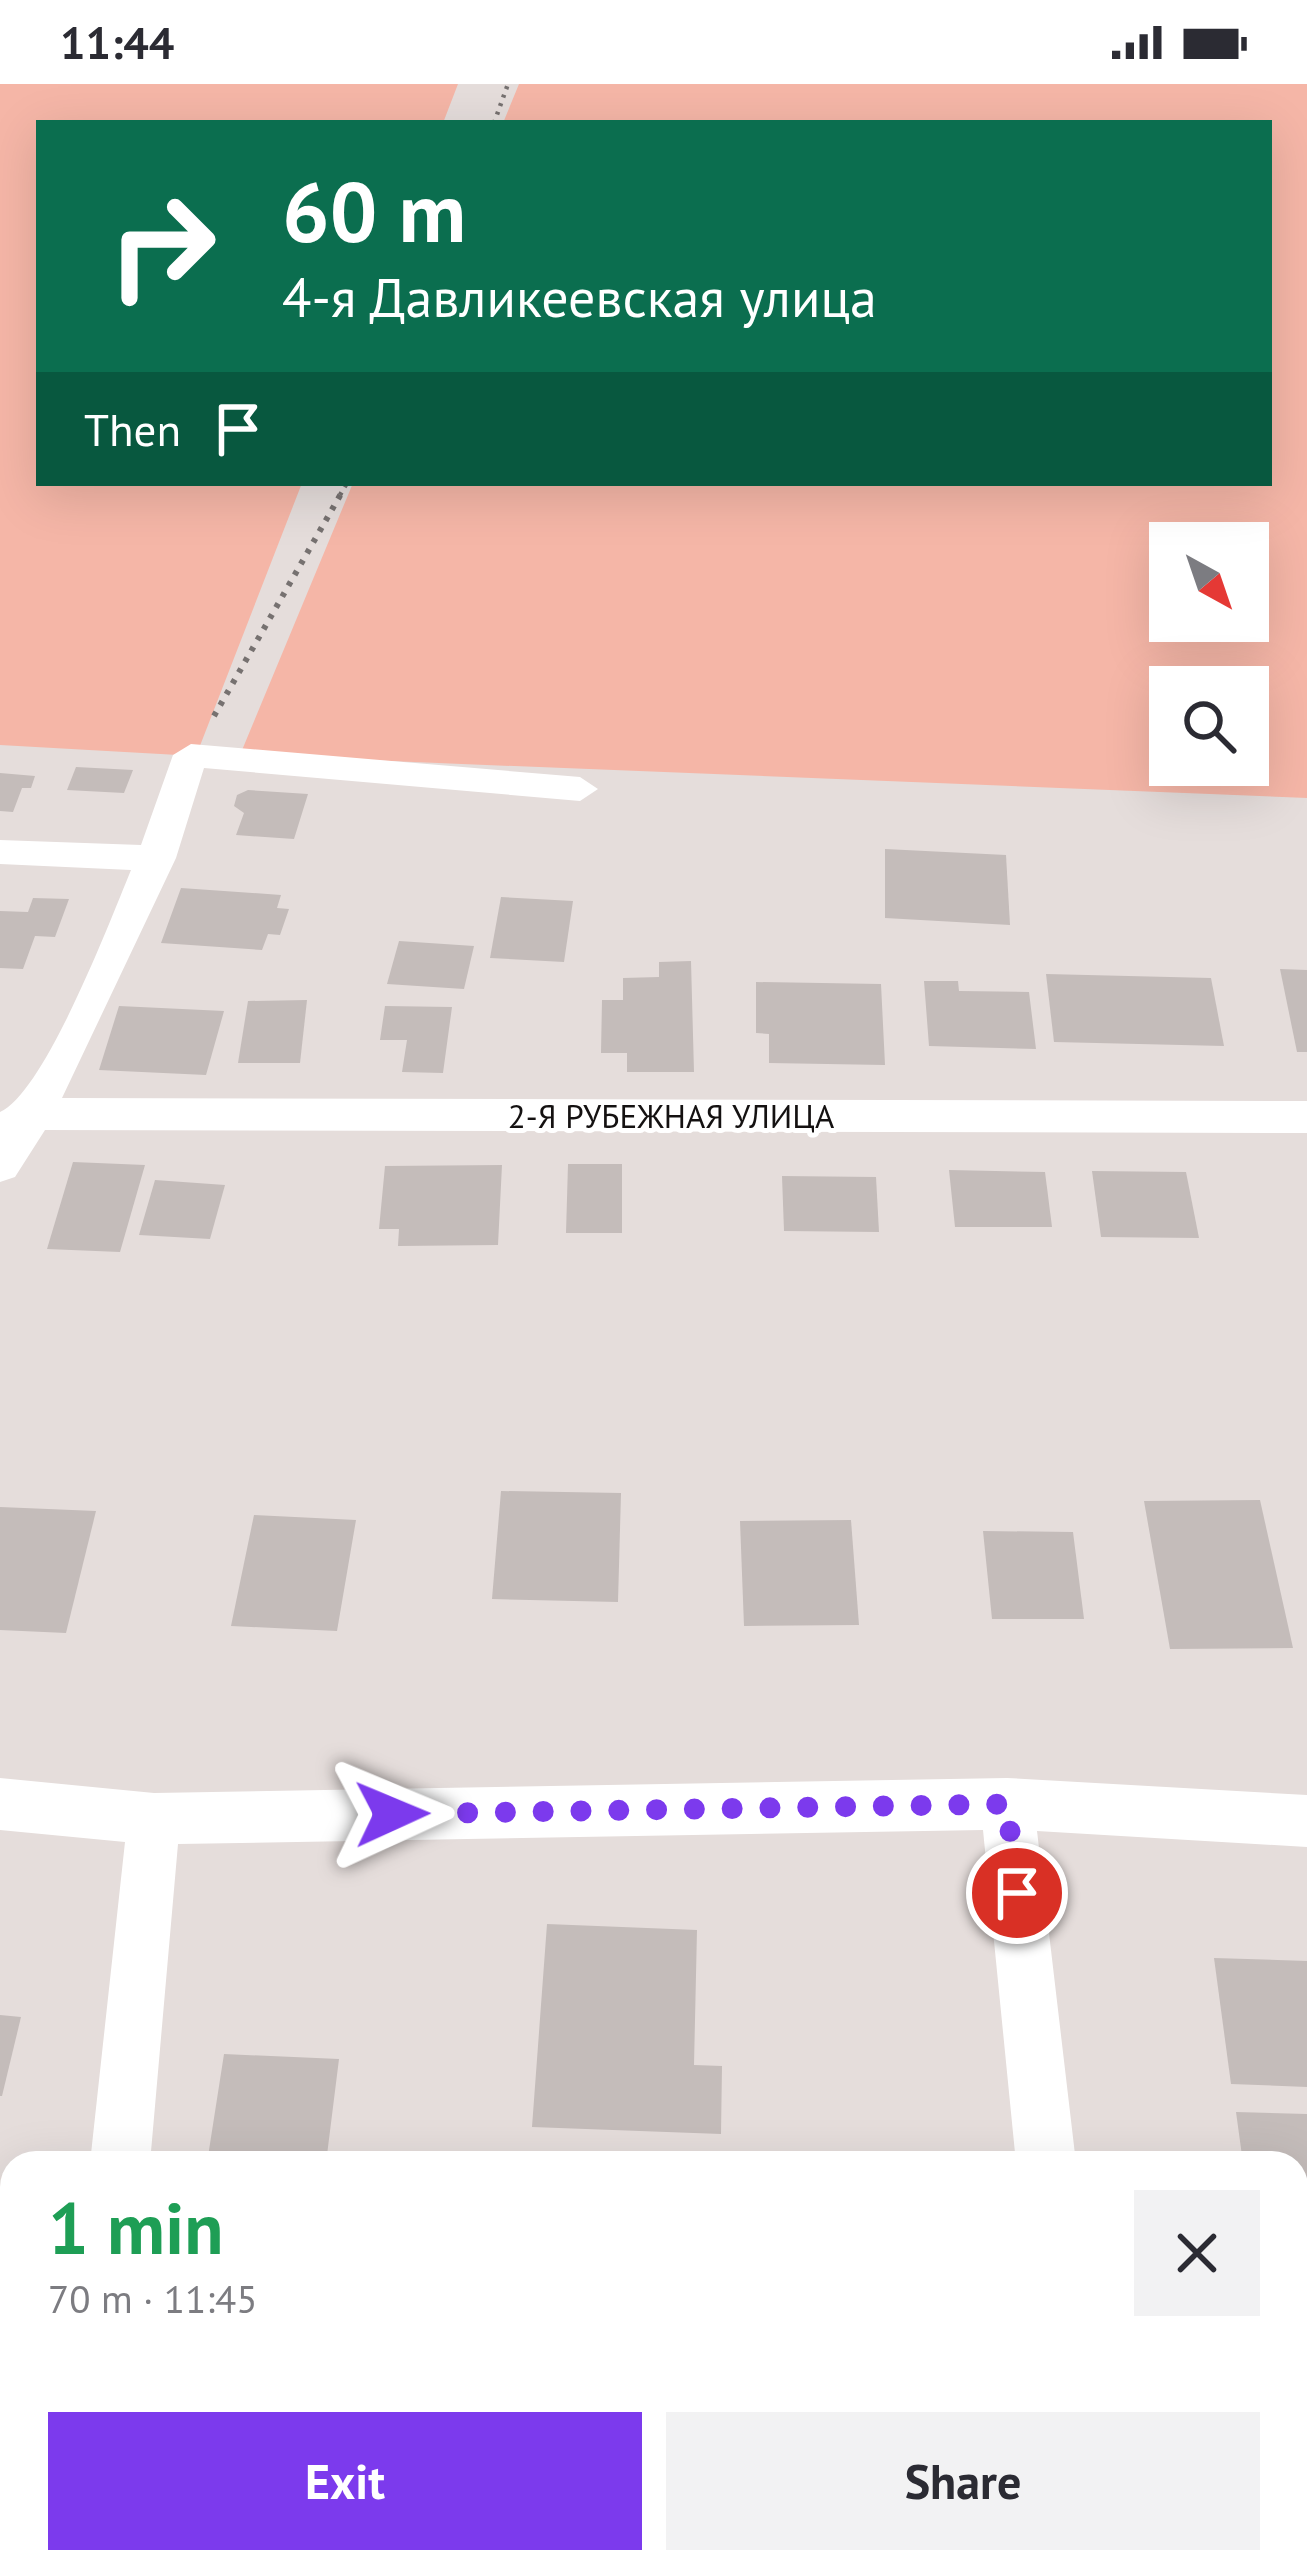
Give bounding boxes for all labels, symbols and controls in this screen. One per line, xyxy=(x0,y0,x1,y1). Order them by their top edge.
text: 11:44 xyxy=(60,13,174,71)
text: 60 m xyxy=(282,156,466,265)
icon: right xyxy=(84,168,240,324)
text: 4-я Давликеевская улица xyxy=(282,262,877,332)
icon: arrive xyxy=(205,396,271,462)
text: Then xyxy=(84,400,181,458)
north arrow xyxy=(1149,522,1269,642)
map controls xyxy=(1149,522,1269,786)
button: search xyxy=(1149,666,1269,786)
street label: 2-Я РУБЕЖНАЯ УЛИЦА xyxy=(508,1094,835,1137)
position arrow xyxy=(329,1751,455,1877)
pin xyxy=(966,1842,1068,1944)
icon: arrive xyxy=(984,1860,1050,1926)
text: 1 min xyxy=(48,2181,224,2274)
button: close xyxy=(1134,2190,1260,2316)
text: 70 m · 11:45 xyxy=(48,2273,257,2324)
button: Exit xyxy=(48,2412,642,2550)
button: Share xyxy=(666,2412,1260,2550)

